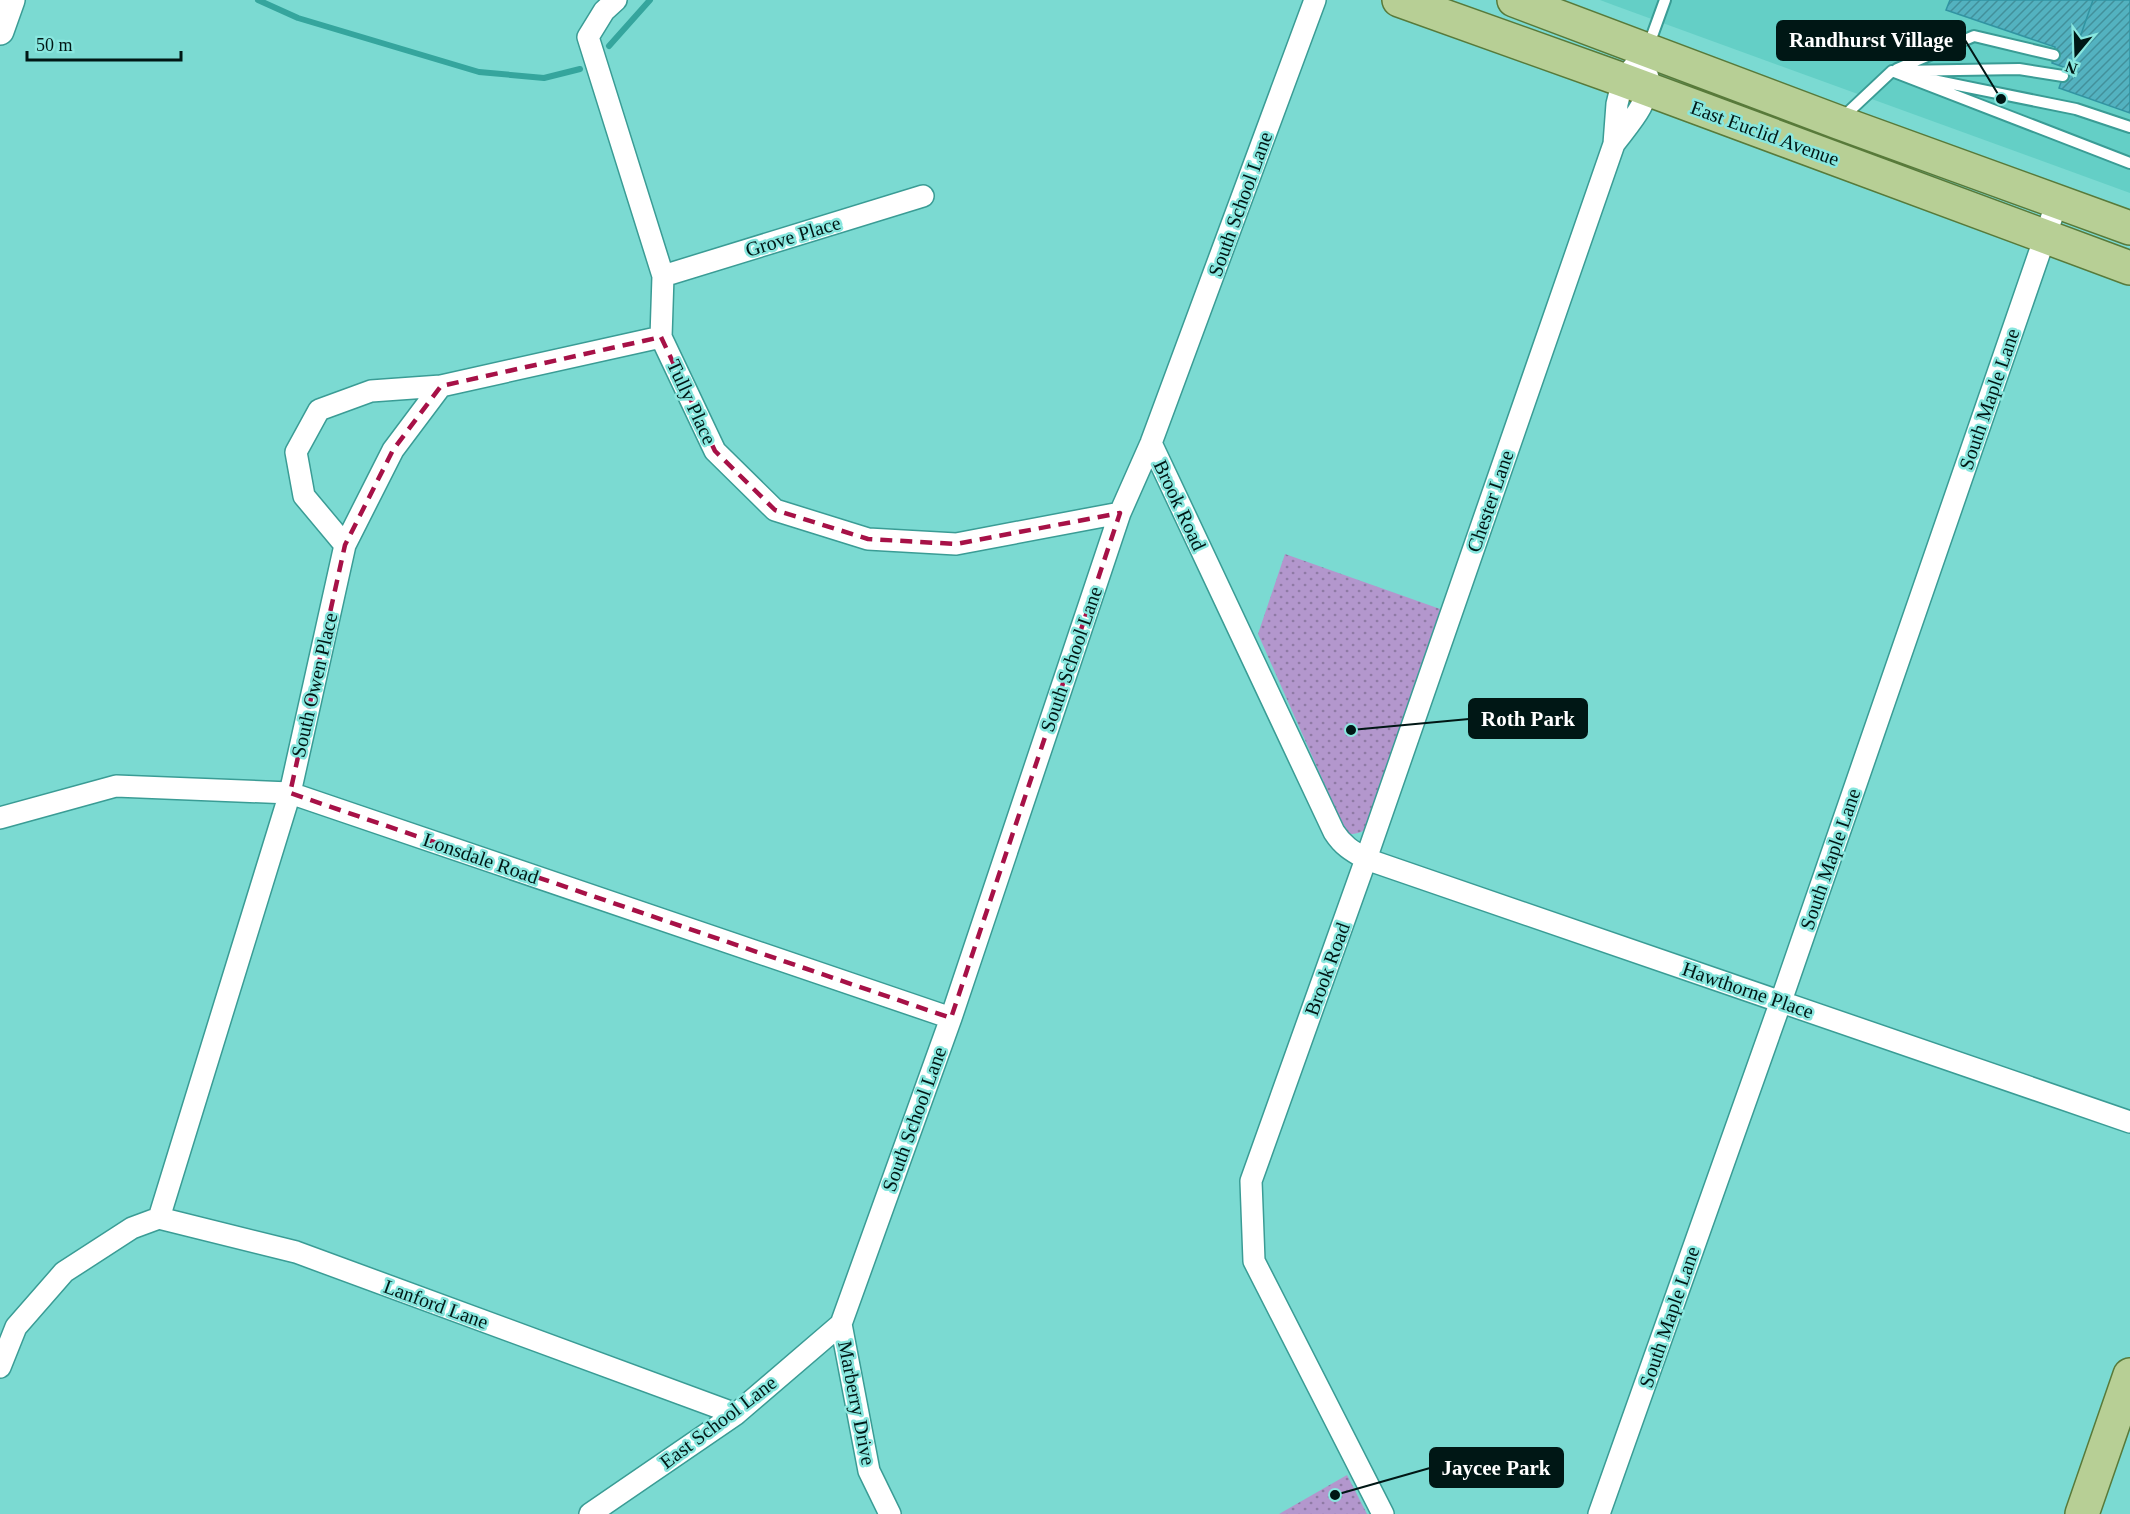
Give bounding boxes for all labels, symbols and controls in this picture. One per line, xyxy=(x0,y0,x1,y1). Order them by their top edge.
callout: Randhurst Village xyxy=(1777,21,1965,60)
scale bar xyxy=(27,24,182,62)
north arrow xyxy=(2046,24,2106,84)
text: Randhurst Village xyxy=(1789,28,1953,52)
text: 50 m xyxy=(36,35,73,55)
text: N xyxy=(2063,58,2080,78)
street label: East Euclid Avenue xyxy=(1688,96,1842,170)
street label: South School Lane xyxy=(1204,129,1276,279)
street label: Grove Place xyxy=(743,211,843,261)
street label: South Maple Lane xyxy=(1955,325,2024,473)
street label: Tully Place xyxy=(662,356,721,448)
street label: Chester Lane xyxy=(1462,447,1518,555)
street label: Brook Road xyxy=(1149,456,1211,554)
street label: South School Lane xyxy=(1036,583,1106,735)
street label: South Owen Place xyxy=(287,610,341,759)
callout: Roth Park xyxy=(1469,699,1587,738)
text: Roth Park xyxy=(1481,707,1575,731)
street label: South Maple Lane xyxy=(1796,785,1865,933)
street label: Lonsdale Road xyxy=(420,828,542,888)
street label: Brook Road xyxy=(1300,920,1354,1018)
street label: Hawthorne Place xyxy=(1680,957,1817,1023)
street label: South School Lane xyxy=(878,1044,950,1194)
street label: South Maple Lane xyxy=(1635,1243,1704,1391)
street label: Lanford Lane xyxy=(381,1275,491,1333)
street label: Marberry Drive xyxy=(833,1339,880,1467)
street label: East School Lane xyxy=(655,1371,781,1473)
callout: Jaycee Park xyxy=(1430,1448,1563,1487)
text: Jaycee Park xyxy=(1441,1456,1551,1480)

